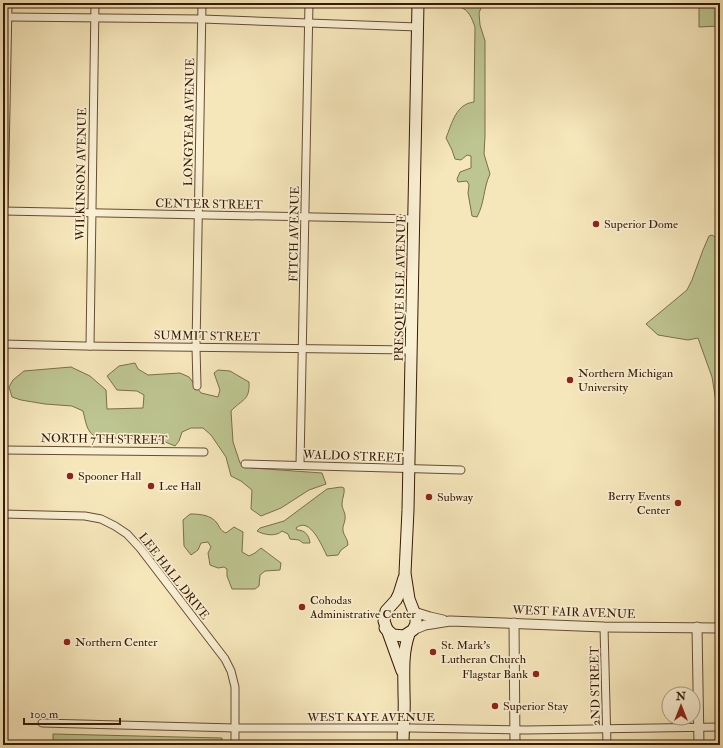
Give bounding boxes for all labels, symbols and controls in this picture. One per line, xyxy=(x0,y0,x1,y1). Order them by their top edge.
street label: LONGYEAR AVENUE xyxy=(181,57,198,186)
street label: WILKINSON AVENUE xyxy=(73,107,90,241)
street label: FITCH AVENUE xyxy=(286,186,303,282)
street label: CENTER STREET xyxy=(155,196,263,213)
street label: PRESQUE ISLE AVENUE xyxy=(392,214,409,362)
place label: Superior Dome xyxy=(604,217,678,232)
marker: Superior Dome xyxy=(591,219,601,229)
street label: SUMMIT STREET xyxy=(154,328,260,345)
place label: Northern Michigan University xyxy=(578,366,673,395)
marker: Northern Michigan University xyxy=(565,375,575,385)
street label: NORTH 7TH STREET xyxy=(40,431,168,448)
street label: WALDO STREET xyxy=(302,447,403,466)
place label: Spooner Hall xyxy=(78,469,141,484)
marker: Spooner Hall xyxy=(65,471,75,481)
place label: Lee Hall xyxy=(159,479,201,494)
marker: Lee Hall xyxy=(146,481,156,491)
place label: Berry Events Center xyxy=(608,489,671,518)
place label: Subway xyxy=(437,490,474,505)
marker: Subway xyxy=(424,492,434,502)
marker: Berry Events Center xyxy=(673,498,683,508)
street label: LEE HALL DRIVE xyxy=(135,530,212,623)
place label: Cohodas Administrative Center xyxy=(309,593,416,622)
marker: Cohodas Administrative Center xyxy=(297,602,307,612)
street label: WEST FAIR AVENUE xyxy=(511,603,636,622)
place label: Northern Center xyxy=(75,635,158,650)
marker: Northern Center xyxy=(62,637,72,647)
place label: St. Mark's Lutheran Church xyxy=(441,638,527,667)
street label: 2ND STREET xyxy=(587,646,604,726)
marker: St. Mark's Lutheran Church xyxy=(428,647,438,657)
place label: Flagstar Bank xyxy=(462,667,528,682)
marker: Flagstar Bank xyxy=(531,669,541,679)
north arrow xyxy=(661,686,701,726)
text: N xyxy=(675,690,687,703)
place label: Superior Stay xyxy=(503,699,569,714)
scale bar xyxy=(24,700,120,726)
marker: Superior Stay xyxy=(490,701,500,711)
text: 100 m xyxy=(30,707,59,722)
street label: WEST KAYE AVENUE xyxy=(306,710,435,725)

